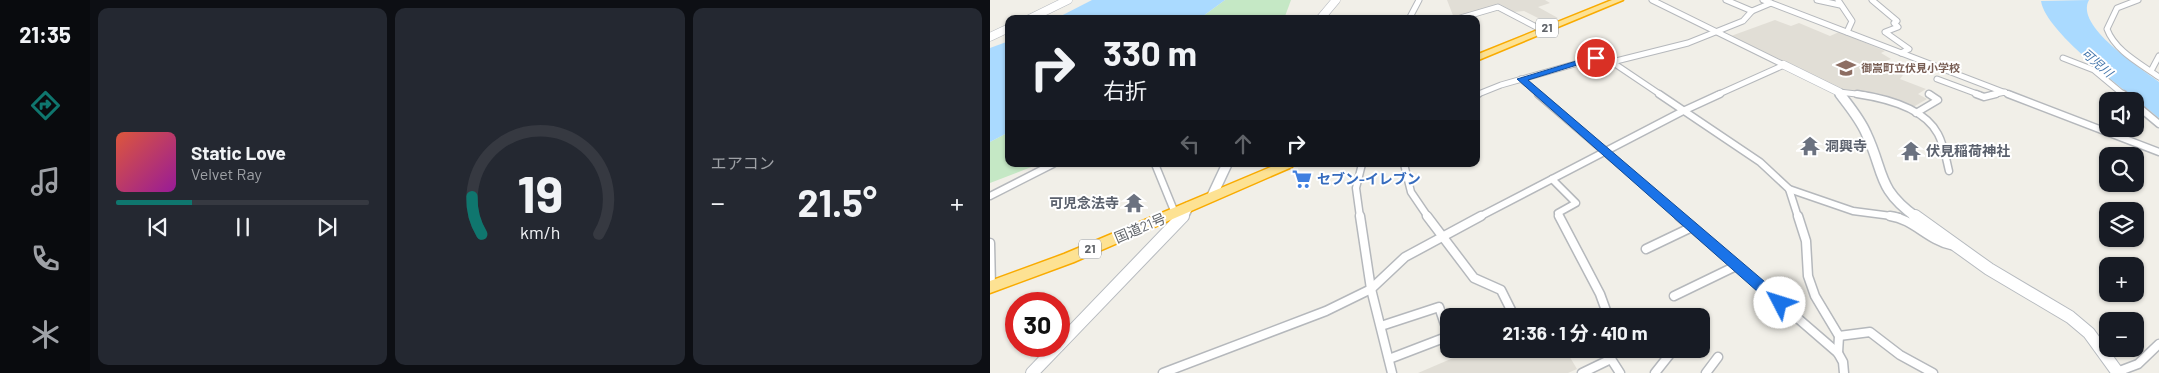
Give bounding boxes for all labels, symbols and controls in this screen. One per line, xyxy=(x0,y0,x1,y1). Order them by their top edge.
road number: 21 xyxy=(1536,18,1558,38)
text: 21:35 xyxy=(19,21,71,47)
text: 330 m xyxy=(1103,31,1197,73)
icon: right xyxy=(1020,35,1085,100)
pin xyxy=(1575,37,1617,79)
icon: arrive xyxy=(1582,44,1610,72)
water label: 可児川 xyxy=(2079,45,2117,81)
school or university icon: 御嵩町立伏見小学校 xyxy=(1835,57,1857,79)
place label: 御嵩町立伏見小学校 xyxy=(1861,61,1960,74)
text: 右折 xyxy=(1103,77,1147,103)
icon: directions xyxy=(28,88,63,123)
map controls xyxy=(2099,92,2144,357)
button: sound xyxy=(2099,92,2144,137)
icon: left xyxy=(1176,130,1204,158)
icon: ahead xyxy=(1229,130,1257,158)
icon: right xyxy=(1282,130,1310,158)
temple icon: 洞興寺 xyxy=(1799,135,1821,157)
place label: 洞興寺 xyxy=(1825,137,1867,154)
temple icon: 伏見稲荷神社 xyxy=(1900,140,1922,162)
text: Static Love xyxy=(191,141,286,164)
place label: 伏見稲荷神社 xyxy=(1926,142,2010,159)
button: search xyxy=(2099,147,2144,192)
text: エアコン xyxy=(711,153,775,172)
text: 19 xyxy=(517,161,563,223)
icon: music xyxy=(28,164,63,199)
text: Velvet Ray xyxy=(191,164,262,183)
supermarket icon: セブン-イレブン xyxy=(1291,168,1313,190)
place label: セブン-イレブン xyxy=(1317,170,1421,187)
text: 21.5° xyxy=(798,179,877,225)
text: − xyxy=(711,185,725,219)
text: + xyxy=(950,185,964,219)
temple icon: 可児念法寺 xyxy=(1123,192,1145,214)
place label: 可児念法寺 xyxy=(1049,194,1119,211)
button: layers xyxy=(2099,202,2144,247)
street label: 国道21号 xyxy=(1112,209,1168,246)
icon: previous xyxy=(144,213,172,241)
icon: pause xyxy=(229,213,257,241)
icon: next xyxy=(313,213,341,241)
text: km/h xyxy=(520,221,560,243)
road number: 21 xyxy=(1079,240,1101,258)
icon: phone xyxy=(28,241,63,276)
button: + xyxy=(2099,257,2144,302)
position arrow xyxy=(1753,276,1805,328)
speed limit sign: 30 xyxy=(1005,292,1070,357)
button: − xyxy=(2099,312,2144,357)
icon: climate xyxy=(28,317,63,352)
text: 21:36 · 1 分 · 410 m xyxy=(1502,321,1648,344)

